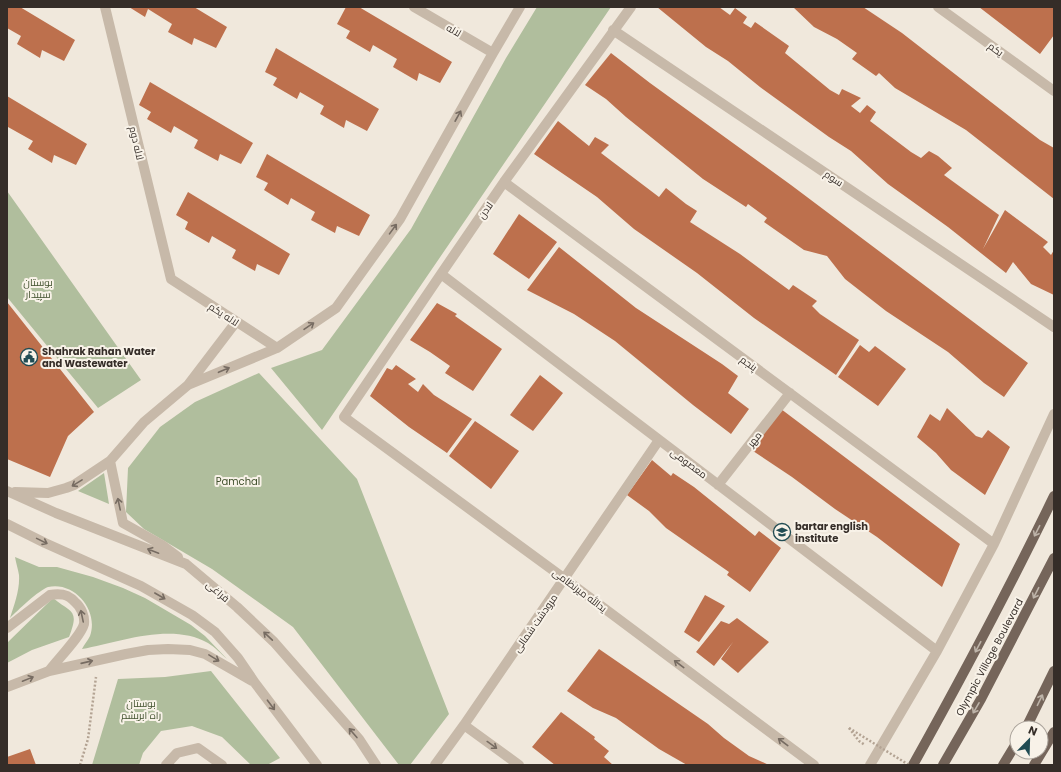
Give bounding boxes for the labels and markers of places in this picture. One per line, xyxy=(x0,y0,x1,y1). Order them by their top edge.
place label: Shahrak Rahan Water and Wastewater xyxy=(42,344,156,371)
public building icon: Shahrak Rahan Water and Wastewater xyxy=(19,347,39,367)
place label: bartar english institute xyxy=(795,519,868,546)
school or university icon: bartar english institute xyxy=(772,522,792,542)

